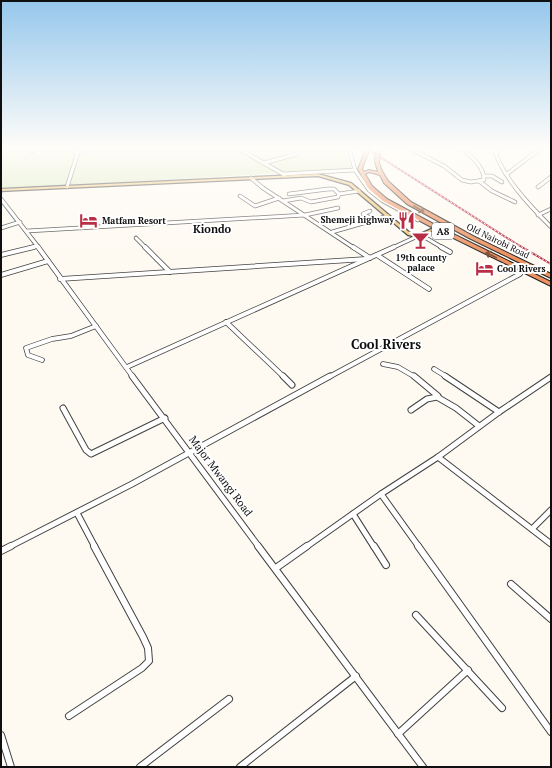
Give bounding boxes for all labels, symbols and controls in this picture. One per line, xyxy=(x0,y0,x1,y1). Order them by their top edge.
one-way arrow xyxy=(413,206,425,214)
restaurant icon: Shemeji highway xyxy=(397,210,417,230)
hotel icon: Matfam Resort xyxy=(79,211,99,231)
place label: Shemeji highway xyxy=(321,214,394,226)
place label: Matfam Resort xyxy=(102,215,166,227)
street label: Old Nairobi Road xyxy=(464,221,532,261)
district label: Kiondo xyxy=(193,222,232,236)
road number: A8 xyxy=(432,223,454,239)
bar icon: 19th county palace xyxy=(411,231,431,251)
one-way arrow xyxy=(485,251,497,258)
place label: 19th county palace xyxy=(395,252,447,274)
hotel icon: Cool Rivers xyxy=(474,259,494,279)
place label: Cool Rivers xyxy=(497,263,546,275)
district label: Cool Rivers xyxy=(351,335,421,353)
street label: Major Mwangi Road xyxy=(186,433,256,519)

